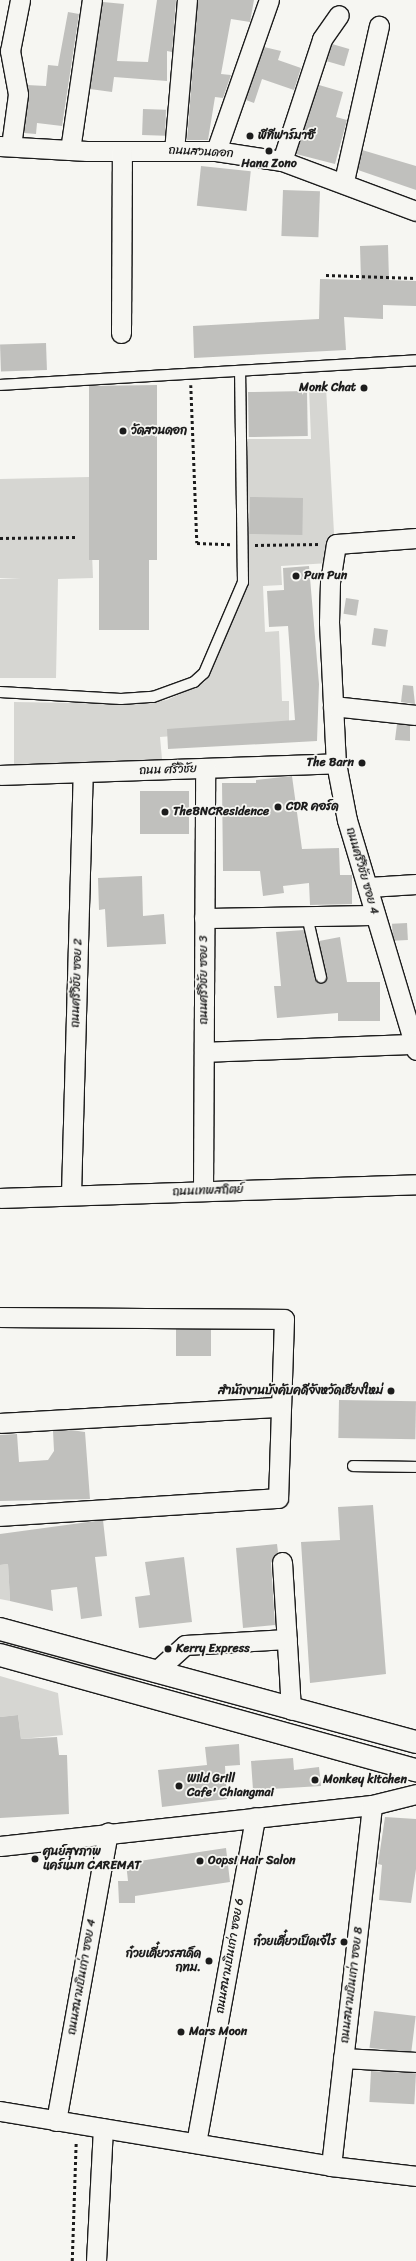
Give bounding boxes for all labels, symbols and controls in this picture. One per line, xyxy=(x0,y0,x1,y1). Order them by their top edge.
place label: พีทีฟาร์มาซี xyxy=(258,129,315,143)
marker: พีทีฟาร์มาซี xyxy=(245,131,255,141)
street label: ถนนสวนดอก xyxy=(168,143,234,161)
marker: Hana Zono xyxy=(264,146,274,156)
place label: Hana Zono xyxy=(241,157,297,171)
place label: Monk Chat xyxy=(299,381,356,395)
marker: Monk Chat xyxy=(359,383,369,393)
place label: วัดสวนดอก xyxy=(131,424,187,438)
marker: วัดสวนดอก xyxy=(118,426,128,436)
place label: Pun Pun xyxy=(304,569,347,583)
marker: Pun Pun xyxy=(291,571,301,581)
place label: The Barn xyxy=(307,756,354,770)
marker: The Barn xyxy=(357,758,367,768)
street label: ถนน ศรีวิชัย xyxy=(139,762,197,778)
place label: CDR คอร์ด xyxy=(286,800,339,814)
marker: CDR คอร์ด xyxy=(273,802,283,812)
place label: TheBNCResidence xyxy=(173,805,269,819)
marker: TheBNCResidence xyxy=(160,807,170,817)
street label: ถนนศรีวิชัย ซอย 4 xyxy=(343,826,381,916)
street label: ถนนศรีวิชัย ซอย 3 xyxy=(197,935,211,1025)
street label: ถนนศรีวิชัย ซอย 2 xyxy=(68,938,86,1028)
street label: ถนนเทพสถิตย์ xyxy=(172,1183,244,1199)
place label: สำนักงานบังคับคดีจังหวัดเชียงใหม่ xyxy=(218,1384,383,1398)
marker: สำนักงานบังคับคดีจังหวัดเชียงใหม่ xyxy=(386,1386,396,1396)
place label: Kerry Express xyxy=(176,1642,250,1656)
marker: Kerry Express xyxy=(163,1644,173,1654)
place label: Wild Grill Cafe' Chiangmai xyxy=(187,1772,274,1800)
place label: Monkey kitchen xyxy=(323,1773,407,1787)
marker: Monkey kitchen xyxy=(310,1775,320,1785)
marker: Wild Grill Cafe' Chiangmai xyxy=(174,1781,184,1791)
place label: ศูนย์สุขภาพ แคร์แมท CAREMAT xyxy=(43,1845,141,1873)
marker: ศูนย์สุขภาพ แคร์แมท CAREMAT xyxy=(30,1854,40,1864)
place label: Oops! Hair Salon xyxy=(208,1854,295,1868)
marker: Oops! Hair Salon xyxy=(195,1856,205,1866)
street label: ถนนสนามบินเก่า ซอย 6 xyxy=(213,1897,247,2015)
street label: ถนนสนามบินเก่า ซอย 4 xyxy=(65,1918,99,2036)
street label: ถนนสนามบินเก่า ซอย 8 xyxy=(338,1926,366,2044)
place label: ก๋วยเตี๋ยวเป็ดเจ้ไร xyxy=(254,1935,336,1949)
marker: ก๋วยเตี๋ยวเป็ดเจ้ไร xyxy=(339,1937,349,1947)
place label: ก๋วยเตี๋ยวรสเด็ด กทม. xyxy=(126,1947,201,1975)
marker: ก๋วยเตี๋ยวรสเด็ด กทม. xyxy=(204,1956,214,1966)
place label: Mars Moon xyxy=(189,2025,247,2039)
marker: Mars Moon xyxy=(176,2027,186,2037)

